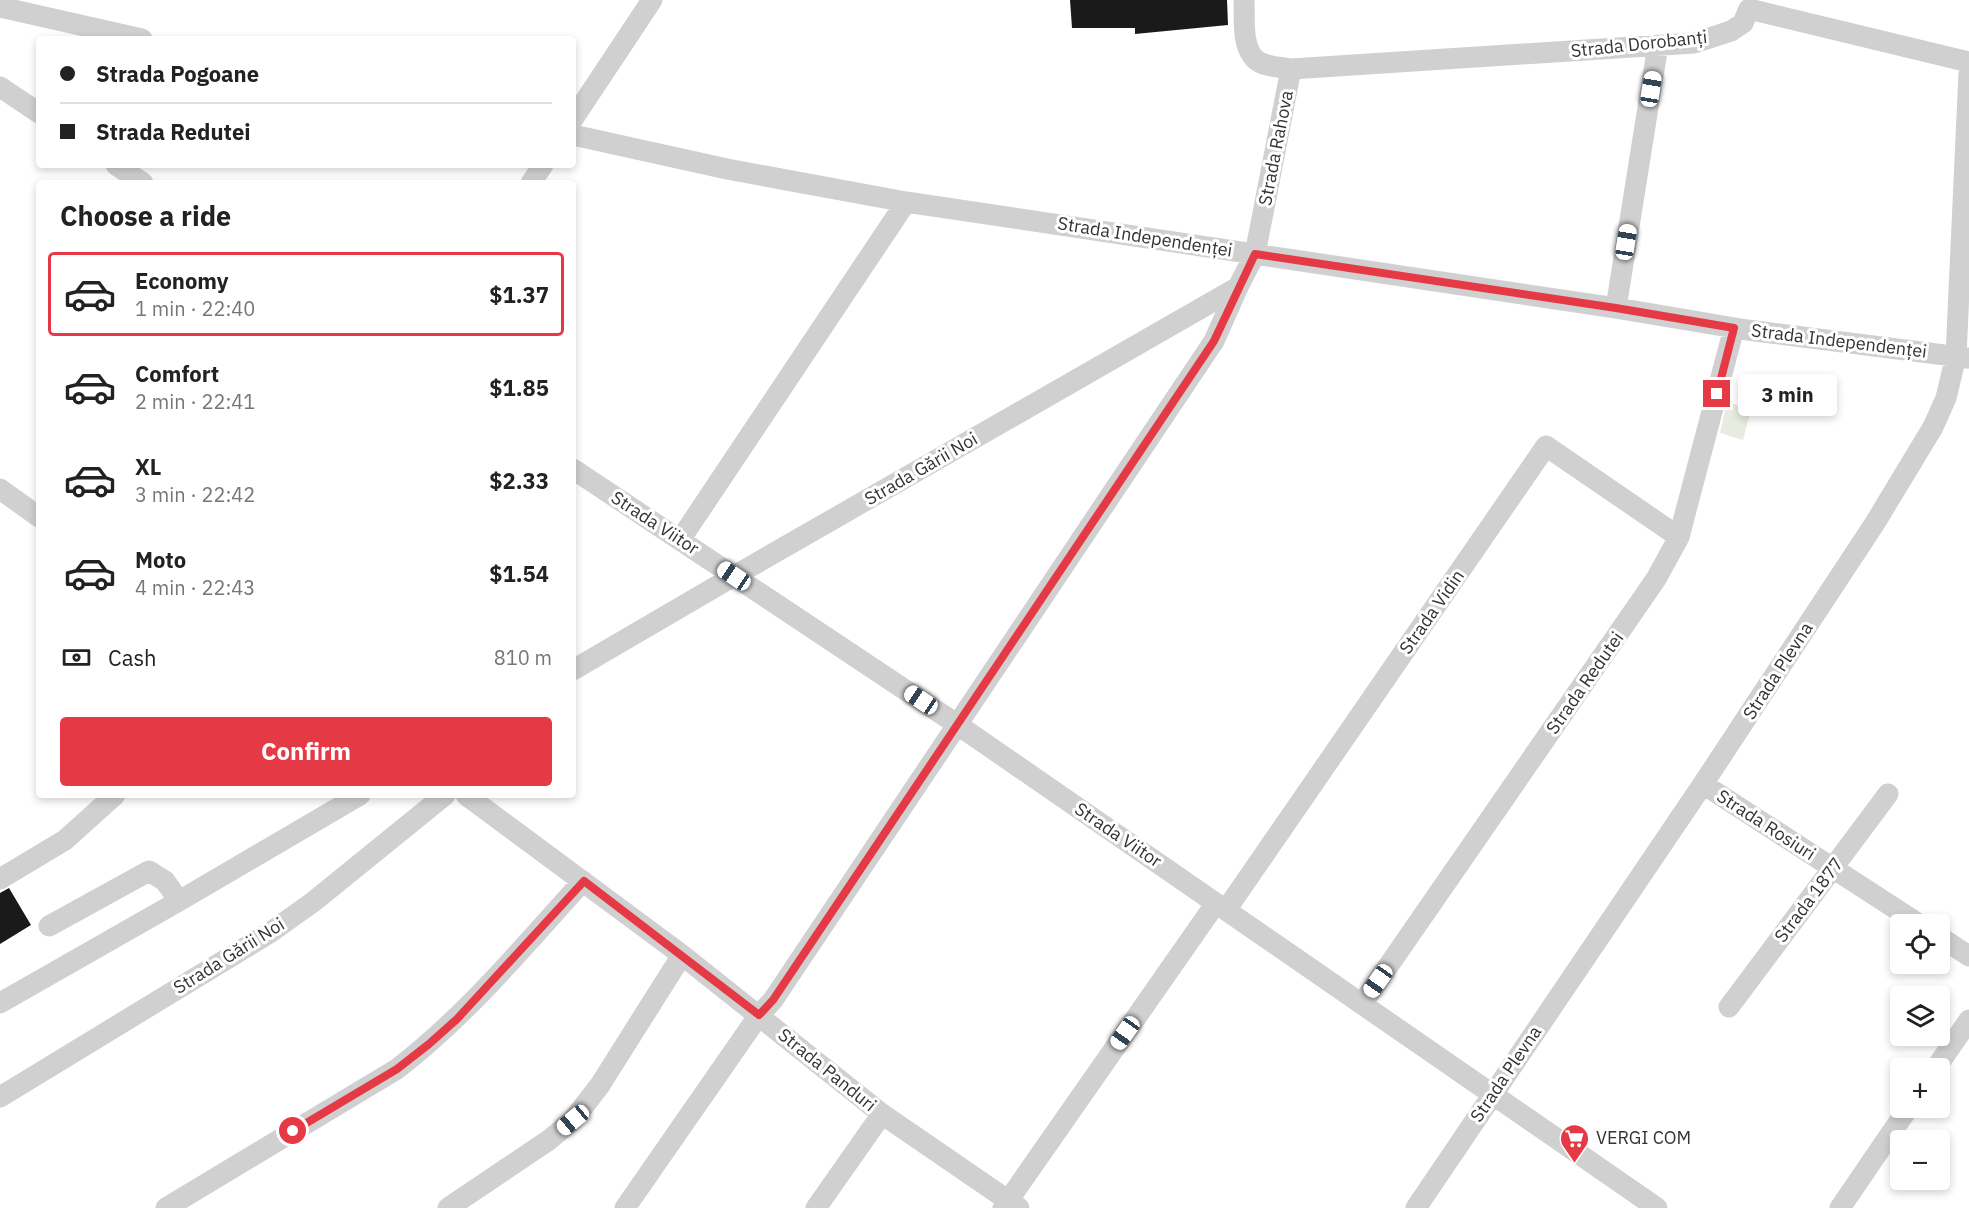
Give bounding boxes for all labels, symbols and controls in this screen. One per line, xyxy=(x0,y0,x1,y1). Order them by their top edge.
street label: Strada Dorobanți xyxy=(1570,25,1708,62)
text: Strada Pogoane xyxy=(96,59,259,88)
car xyxy=(1639,70,1663,108)
street label: Strada Rahova xyxy=(1253,88,1298,207)
text: Strada Redutei xyxy=(96,117,251,146)
text: Choose a ride xyxy=(60,198,231,233)
street label: Strada Independenței xyxy=(1056,211,1234,262)
car xyxy=(1614,223,1638,261)
text: Economy xyxy=(135,266,229,295)
icon: car xyxy=(63,267,117,321)
text: $1.37 xyxy=(489,280,549,309)
text: 1 min · 22:40 xyxy=(135,295,255,322)
street label: Strada Independenței xyxy=(1750,318,1928,363)
text: Comfort xyxy=(135,359,219,388)
icon: car xyxy=(63,360,117,414)
text: $1.85 xyxy=(489,373,549,402)
callout: 3 min xyxy=(1738,373,1837,415)
route end xyxy=(1703,380,1730,407)
text: 3 min xyxy=(1761,381,1814,408)
text: 2 min · 22:41 xyxy=(135,388,255,415)
street label: Strada Gării Noi xyxy=(860,427,981,510)
text: XL xyxy=(135,452,161,481)
icon: car xyxy=(63,453,117,507)
text: $2.33 xyxy=(489,466,549,495)
text: 3 min · 22:42 xyxy=(135,481,255,508)
street label: Strada Viitor xyxy=(607,486,704,560)
text: Moto xyxy=(135,545,186,574)
icon: car xyxy=(63,546,117,600)
car xyxy=(714,558,754,594)
text: $1.54 xyxy=(489,559,549,588)
street label: Strada Vidin xyxy=(1394,565,1469,658)
text: 4 min · 22:43 xyxy=(135,574,255,601)
street label: Strada Plevna xyxy=(1738,617,1818,724)
street label: Strada Redutei xyxy=(1541,627,1628,738)
icon: cash xyxy=(60,641,93,674)
text: Cash xyxy=(108,643,157,672)
text: 810 m xyxy=(494,644,552,671)
car xyxy=(901,682,941,718)
button: Confirm xyxy=(60,717,552,786)
street label: Strada Rosiuri xyxy=(1713,784,1820,865)
street label: Strada Viitor xyxy=(1070,797,1167,872)
street label: Strada 1877 xyxy=(1769,853,1848,947)
street label: Strada Gării Noi xyxy=(169,912,288,999)
map controls xyxy=(1890,914,1950,1190)
button: locate xyxy=(1890,914,1950,974)
car xyxy=(1360,961,1396,1001)
button: layers xyxy=(1890,986,1950,1046)
car xyxy=(1107,1013,1143,1053)
street label: Strada Plevna xyxy=(1465,1021,1546,1126)
street label: Strada Panduri xyxy=(774,1023,881,1116)
button: + xyxy=(1890,1058,1950,1118)
car xyxy=(553,1102,593,1138)
route start xyxy=(279,1117,306,1144)
supermarket icon: VERGI COM xyxy=(1559,1122,1591,1164)
place label: VERGI COM xyxy=(1596,1126,1691,1149)
button: − xyxy=(1890,1130,1950,1190)

